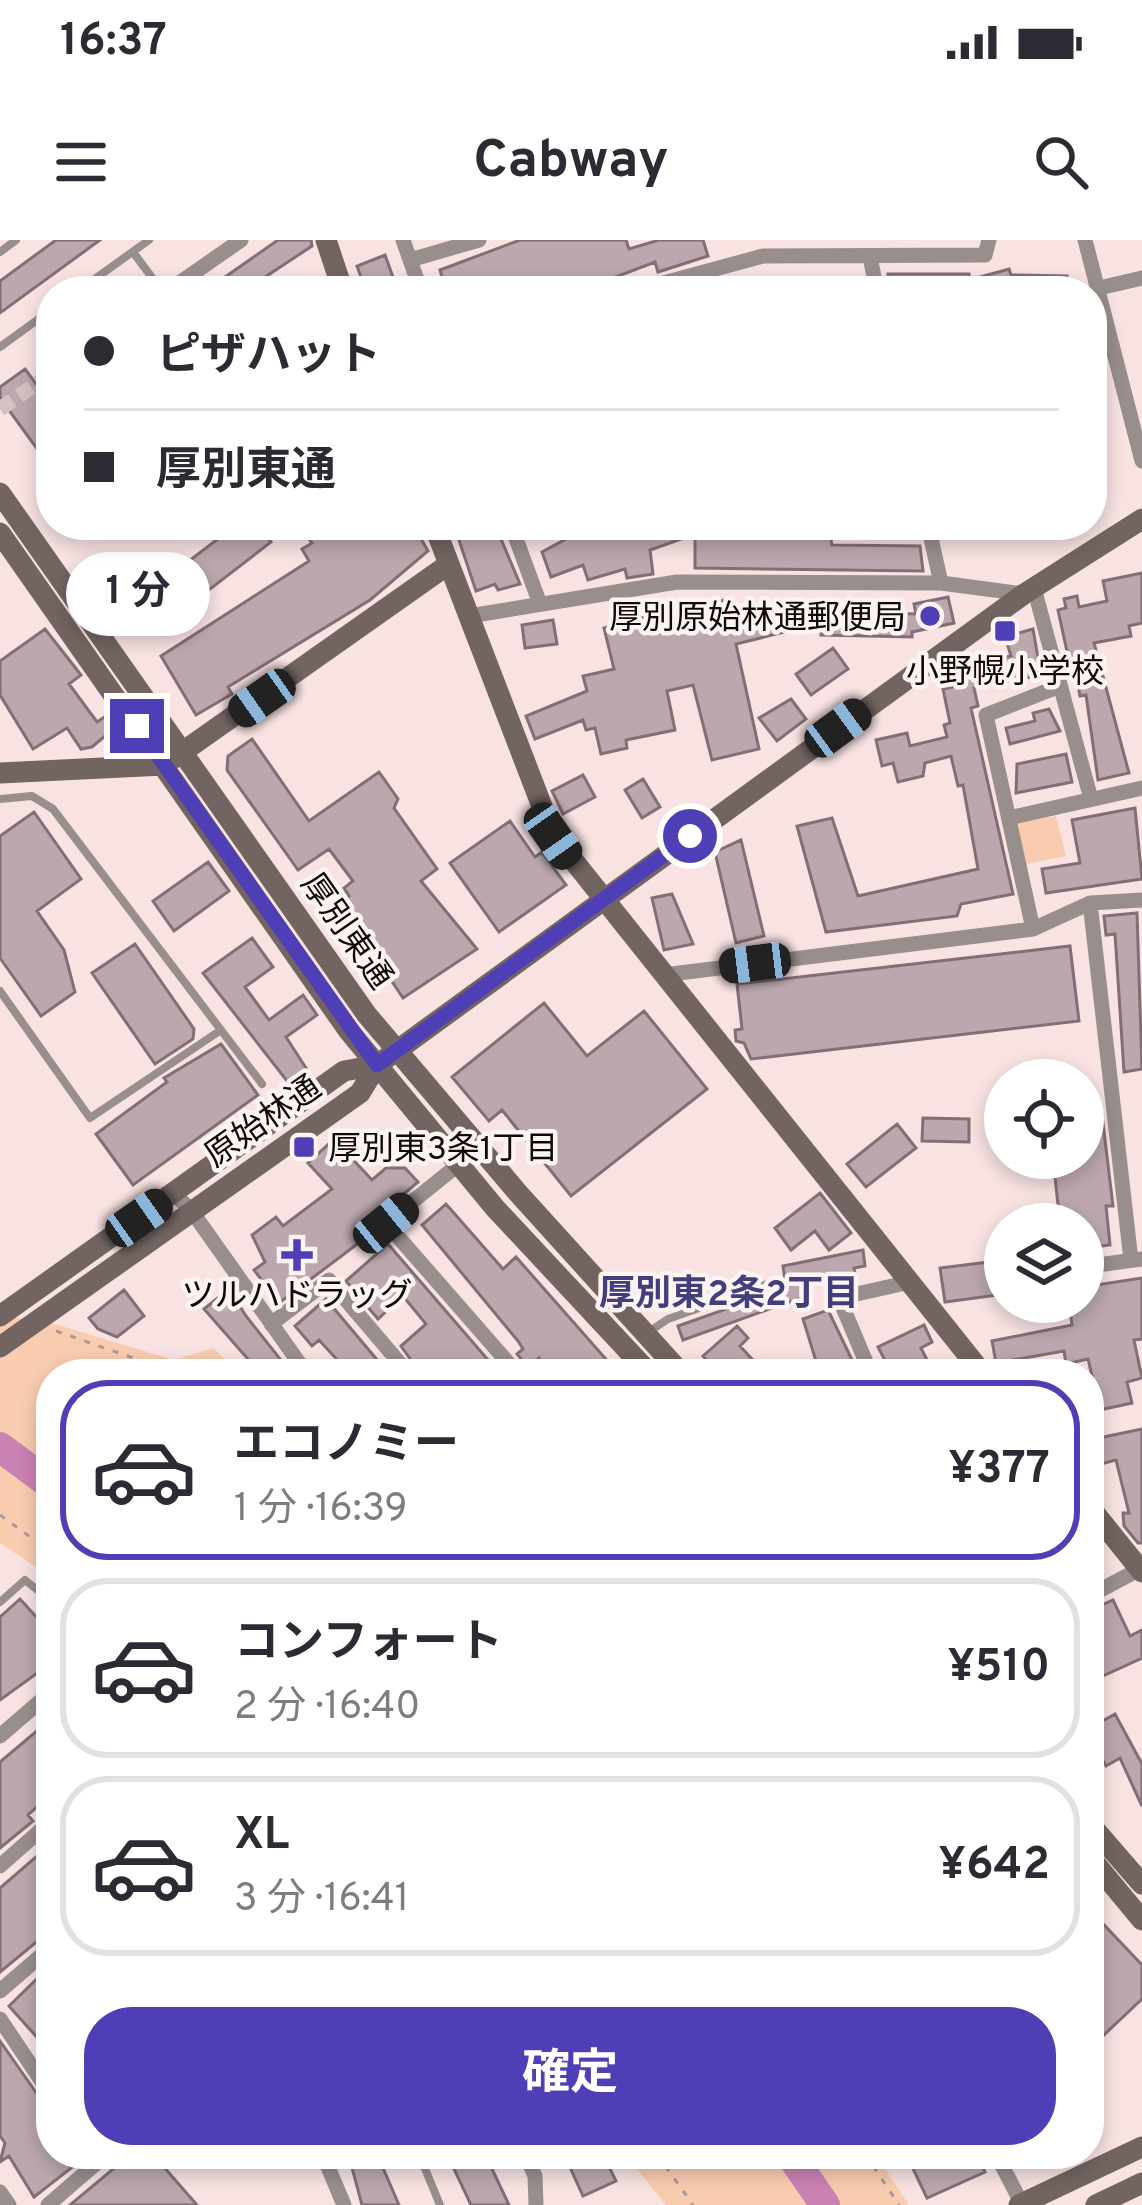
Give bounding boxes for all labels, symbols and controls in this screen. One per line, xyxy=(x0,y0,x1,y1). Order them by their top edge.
text: 16:37 xyxy=(60,14,167,71)
text: Cabway xyxy=(473,128,669,197)
icon: menu xyxy=(48,129,114,195)
icon: search xyxy=(1028,129,1094,195)
text: ピザハット xyxy=(156,329,381,386)
text: 厚別東通 xyxy=(156,444,336,501)
callout: 1 分 xyxy=(65,552,209,636)
text: 1 分 xyxy=(106,569,170,618)
place label: 厚別原始林通郵便局 xyxy=(609,599,906,641)
marker: 厚別原始林通郵便局 xyxy=(917,603,943,629)
marker: 小野幌小学校 xyxy=(992,618,1018,644)
place label: 小野幌小学校 xyxy=(906,653,1104,695)
car xyxy=(222,663,302,733)
car xyxy=(798,692,878,764)
route end xyxy=(110,699,164,753)
car xyxy=(518,796,588,876)
route start xyxy=(663,809,717,863)
street label: 厚別東通 xyxy=(290,866,400,998)
car xyxy=(717,941,793,985)
map controls xyxy=(984,1059,1104,1323)
button: locate xyxy=(984,1059,1104,1179)
street label: 原始林通 xyxy=(198,1068,330,1178)
place label: 厚別東3条1丁目 xyxy=(328,1130,558,1172)
marker: 厚別東3条1丁目 xyxy=(291,1134,317,1160)
car xyxy=(99,1183,179,1253)
car xyxy=(347,1186,425,1260)
button: layers xyxy=(984,1203,1104,1323)
marker: ツルハドラッグ xyxy=(284,1242,310,1268)
district label: 厚別東2条2丁目 xyxy=(599,1273,859,1319)
place label: ツルハドラッグ xyxy=(182,1277,413,1319)
icon: car xyxy=(90,1416,198,1524)
text: エコノミー xyxy=(234,1418,459,1475)
text: ¥377 xyxy=(948,1442,1050,1499)
text: 1 分 · 16:39 xyxy=(234,1486,408,1535)
icon: car xyxy=(90,1614,198,1722)
text: コンフォート xyxy=(234,1616,503,1673)
text: ¥510 xyxy=(948,1640,1050,1697)
text: 2 分 · 16:40 xyxy=(234,1684,420,1733)
text: XL xyxy=(234,1808,289,1865)
icon: car xyxy=(90,1812,198,1920)
text: ¥642 xyxy=(939,1838,1050,1895)
text: 3 分 · 16:41 xyxy=(234,1876,409,1925)
button: 確定 xyxy=(84,2007,1056,2145)

